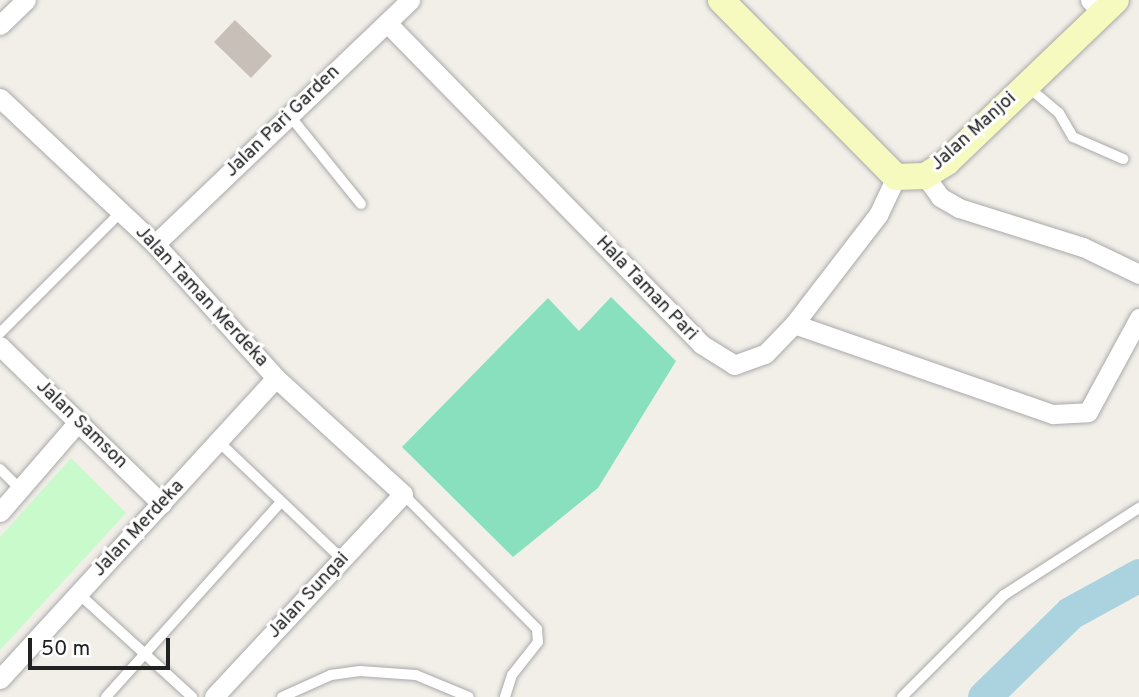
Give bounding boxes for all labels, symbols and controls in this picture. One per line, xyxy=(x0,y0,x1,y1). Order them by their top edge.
street label: Jalan Pari Garden xyxy=(221,61,345,183)
street label: Jalan Manjoi xyxy=(927,88,1021,176)
street label: Jalan Taman Merdeka xyxy=(129,221,273,373)
street label: Hala Taman Pari xyxy=(590,232,702,346)
street label: Jalan Samson xyxy=(30,376,132,474)
street label: Jalan Merdeka xyxy=(88,476,190,582)
street label: Jalan Sungai xyxy=(263,548,355,644)
scale bar xyxy=(32,624,173,668)
text: 50 m xyxy=(41,636,90,663)

